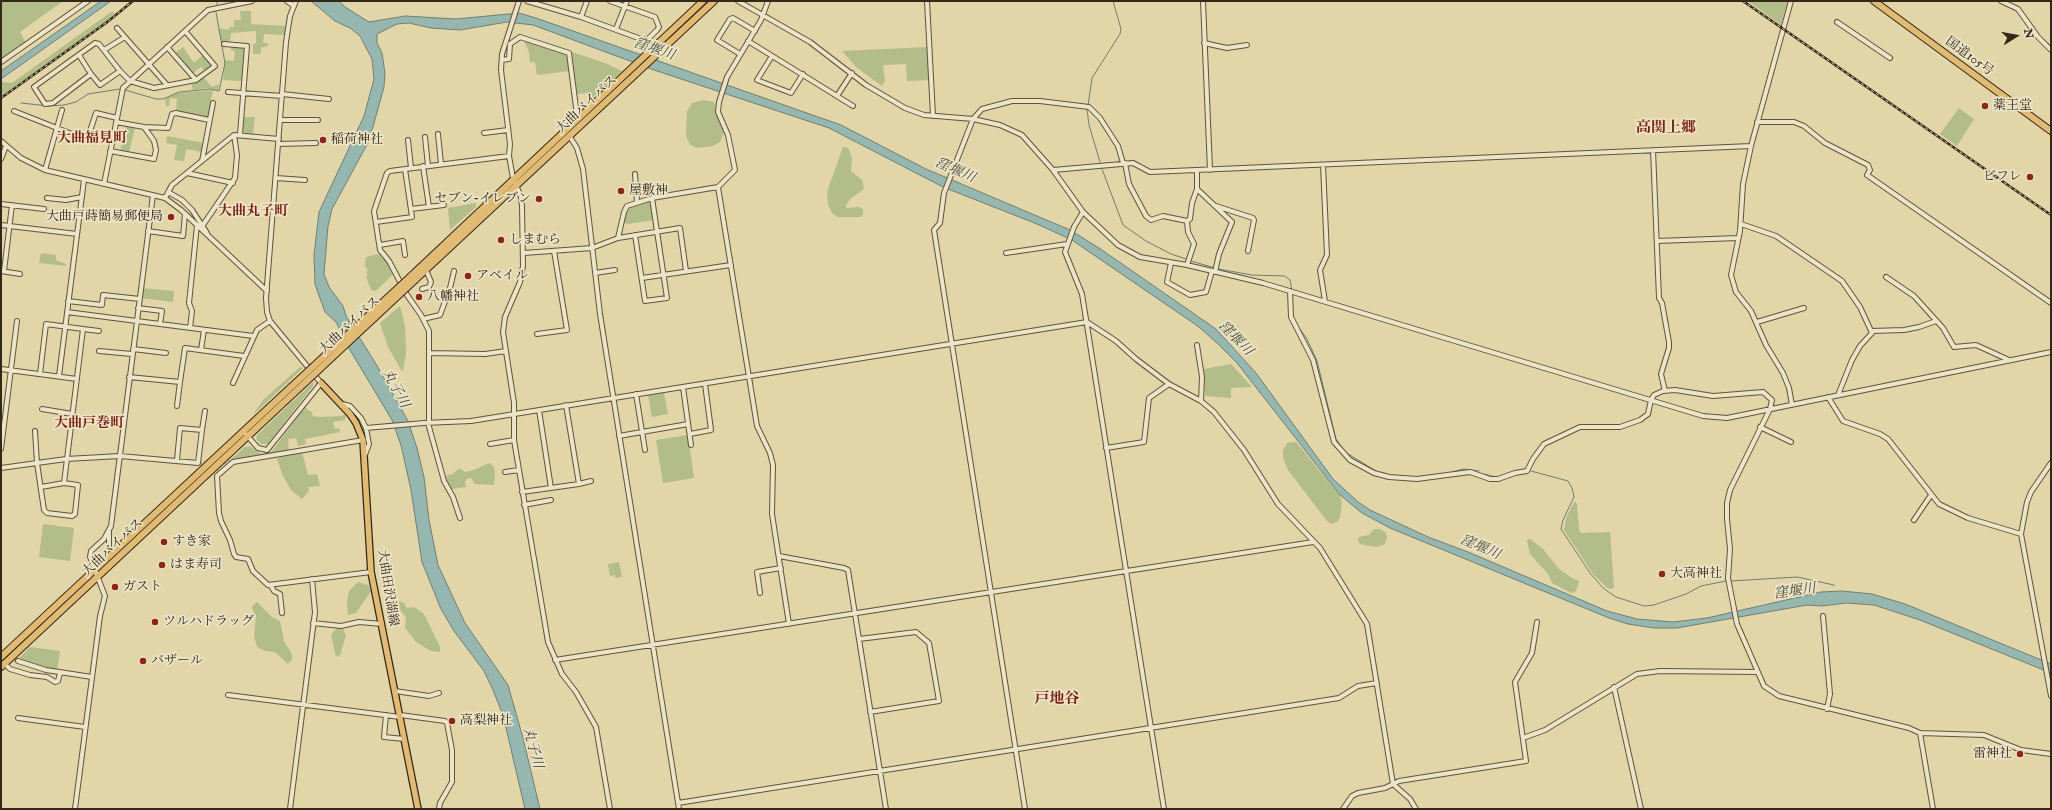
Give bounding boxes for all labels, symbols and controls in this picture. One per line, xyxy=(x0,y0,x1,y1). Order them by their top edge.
north arrow xyxy=(1996,16,2036,56)
text: N xyxy=(2021,28,2036,40)
street label: 国道105号 xyxy=(1942,34,1996,80)
water label: 窪堰川 xyxy=(631,35,677,65)
street label: 大曲バイパス xyxy=(553,73,621,137)
place label: 薬王堂 xyxy=(1993,98,2032,114)
marker: 薬王堂 xyxy=(1980,101,1990,111)
district label: 高関上郷 xyxy=(1636,120,1696,138)
district label: 大曲福見町 xyxy=(57,131,127,147)
place label: 稲荷神社 xyxy=(331,132,383,148)
marker: 稲荷神社 xyxy=(318,135,328,145)
water label: 窪堰川 xyxy=(932,155,978,187)
place label: ビフレ xyxy=(1983,169,2022,185)
marker: ビフレ xyxy=(2025,172,2035,182)
place label: 屋敷神 xyxy=(629,183,668,199)
marker: 屋敷神 xyxy=(616,186,626,196)
place label: セブン-イレブン xyxy=(435,191,531,207)
marker: セブン-イレブン xyxy=(534,194,544,204)
district label: 大曲丸子町 xyxy=(218,204,288,220)
place label: 大曲戸蒔簡易郵便局 xyxy=(46,209,163,225)
marker: 大曲戸蒔簡易郵便局 xyxy=(166,212,176,222)
place label: しまむら xyxy=(509,232,561,248)
marker: しまむら xyxy=(496,235,506,245)
place label: アベイル xyxy=(476,268,528,284)
marker: アベイル xyxy=(463,271,473,281)
place label: 八幡神社 xyxy=(427,289,479,305)
marker: 八幡神社 xyxy=(414,292,424,302)
street label: 大曲バイパス xyxy=(316,294,384,358)
water label: 窪堰川 xyxy=(1214,318,1256,360)
water label: 丸子川 xyxy=(377,367,413,411)
district label: 大曲戸巻町 xyxy=(54,416,124,432)
street label: 大曲バイパス xyxy=(79,516,147,580)
water label: 窪堰川 xyxy=(1457,532,1503,564)
place label: すき家 xyxy=(172,534,211,550)
marker: すき家 xyxy=(159,537,169,547)
street label: 大曲田沢湖線 xyxy=(373,548,401,628)
place label: はま寿司 xyxy=(170,557,222,573)
marker: はま寿司 xyxy=(157,560,167,570)
place label: 大高神社 xyxy=(1670,566,1722,582)
marker: 大高神社 xyxy=(1657,569,1667,579)
place label: ガスト xyxy=(123,579,162,595)
water label: 窪堰川 xyxy=(1773,581,1817,603)
marker: ガスト xyxy=(110,582,120,592)
place label: ツルハドラッグ xyxy=(163,614,254,630)
marker: ツルハドラッグ xyxy=(150,617,160,627)
place label: バザール xyxy=(151,653,203,669)
marker: バザール xyxy=(138,656,148,666)
district label: 戸地谷 xyxy=(1035,691,1079,709)
place label: 高梨神社 xyxy=(460,713,512,729)
marker: 高梨神社 xyxy=(447,716,457,726)
water label: 丸子川 xyxy=(518,726,546,770)
place label: 雷神社 xyxy=(1973,746,2012,762)
marker: 雷神社 xyxy=(2015,749,2025,759)

